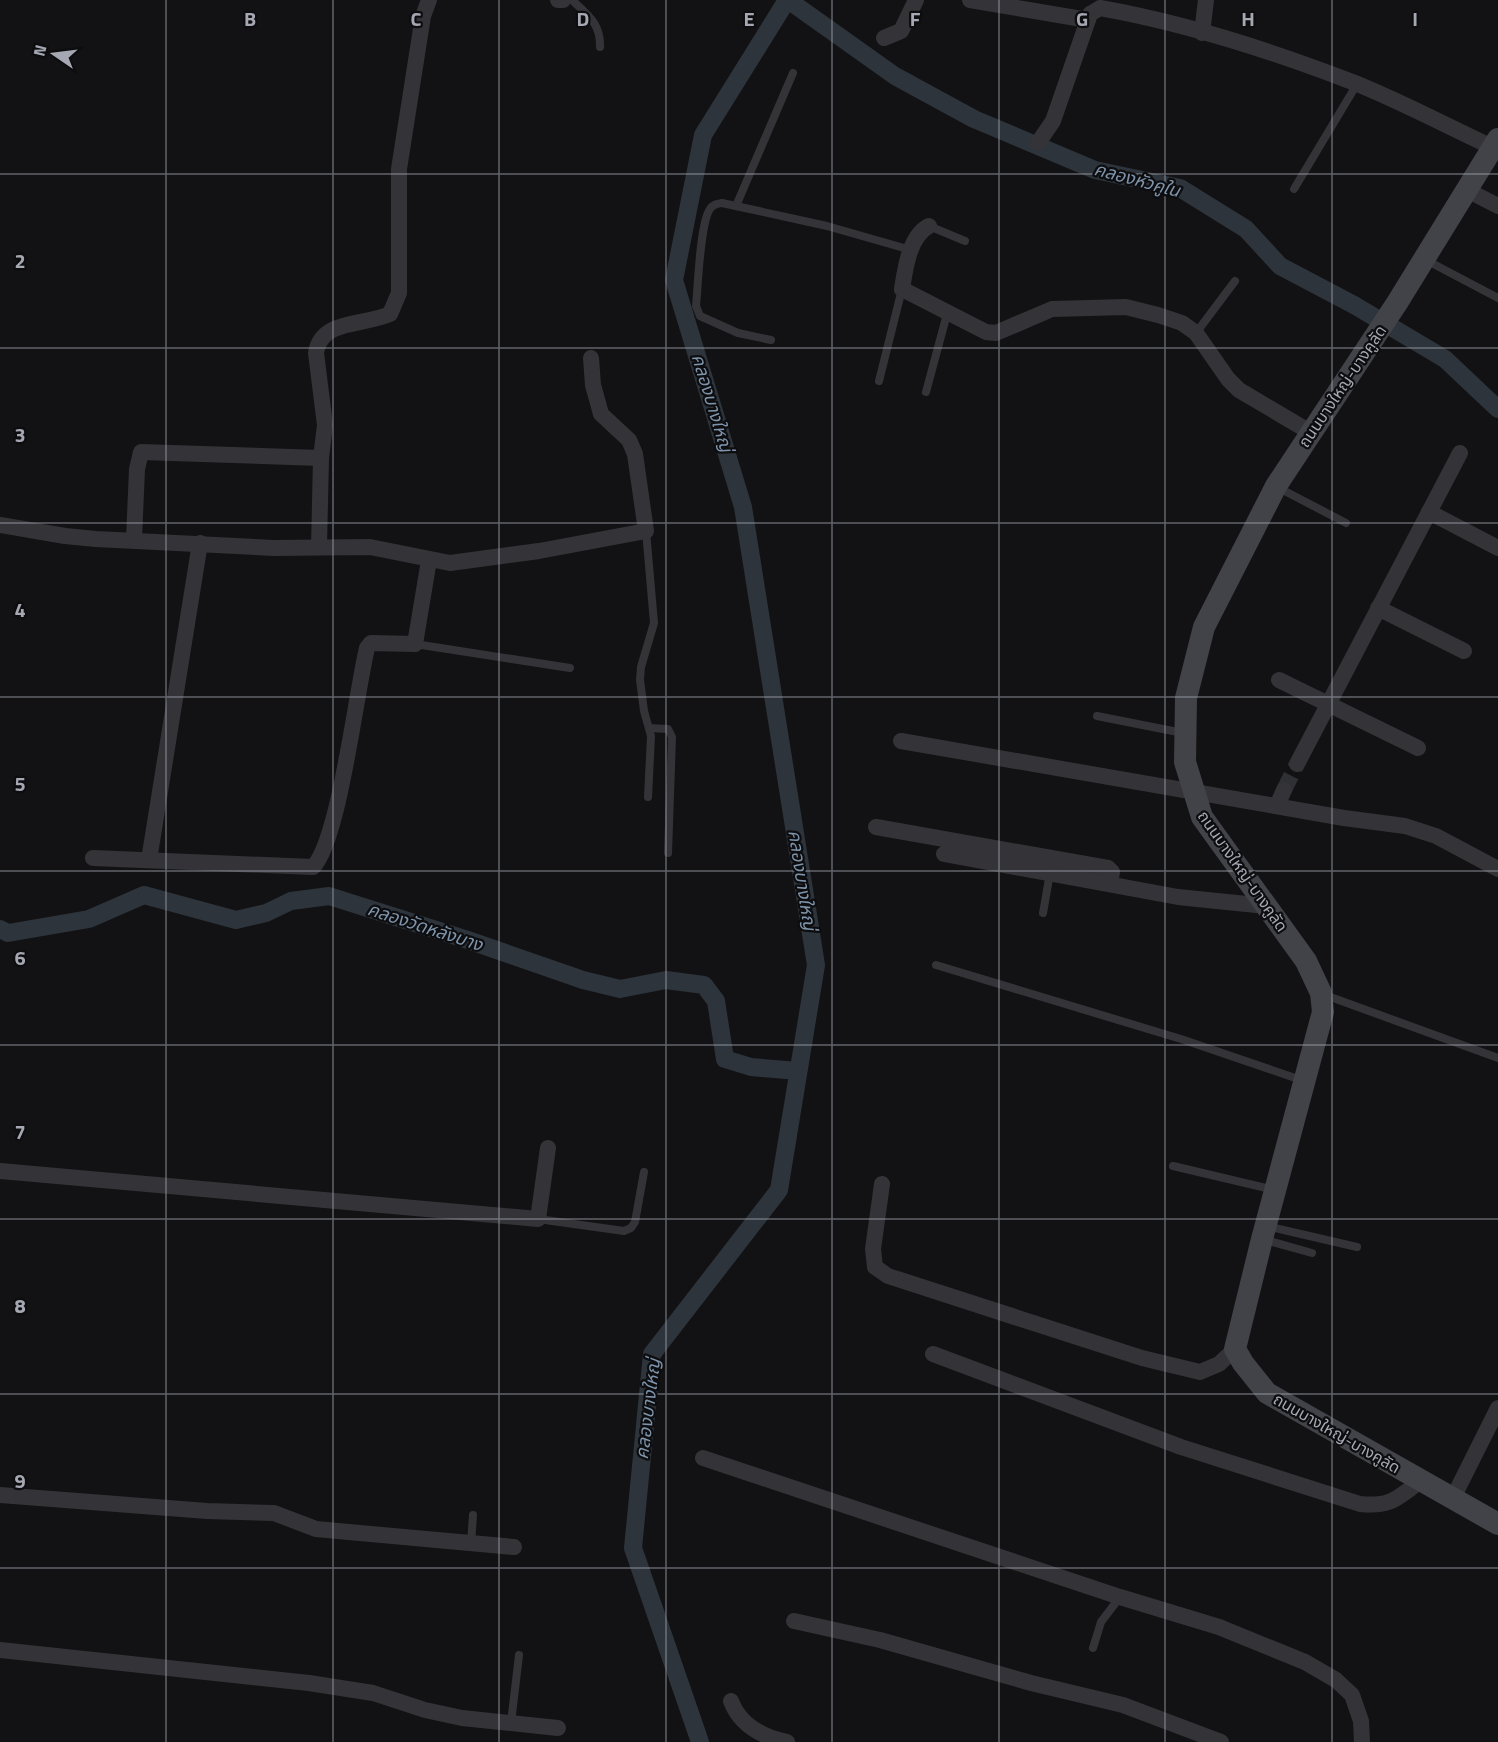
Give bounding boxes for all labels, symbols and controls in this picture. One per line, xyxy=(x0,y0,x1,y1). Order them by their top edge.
text: B xyxy=(244,3,256,34)
text: C xyxy=(411,3,422,34)
text: D xyxy=(577,3,589,34)
text: E xyxy=(743,3,755,34)
text: F xyxy=(910,3,921,34)
text: G xyxy=(1076,3,1088,34)
text: H xyxy=(1241,3,1255,34)
text: I xyxy=(1412,3,1418,34)
north arrow xyxy=(24,24,84,84)
text: N xyxy=(26,42,52,59)
water label: คลองหัวคูใน xyxy=(1091,155,1184,204)
text: 2 xyxy=(14,245,26,276)
street label: ถนนบางใหญ่-บางคูลัด xyxy=(1292,320,1392,452)
water label: คลองบางใหญ่ xyxy=(685,350,741,458)
text: 3 xyxy=(14,419,26,450)
text: 4 xyxy=(14,594,26,625)
text: 5 xyxy=(14,768,26,799)
street label: ถนนบางใหญ่-บางคูลัด xyxy=(1192,805,1294,937)
water label: คลองบางใหญ่ xyxy=(781,828,824,935)
water label: คลองวัดหลังบาง xyxy=(364,895,487,958)
text: 6 xyxy=(14,942,26,973)
text: 7 xyxy=(14,1116,26,1147)
text: 8 xyxy=(14,1290,26,1321)
water label: คลองบางใหญ่ xyxy=(628,1354,667,1461)
street label: ถนนบางใหญ่-บางคูลัด xyxy=(1269,1387,1405,1479)
text: 9 xyxy=(14,1465,26,1496)

